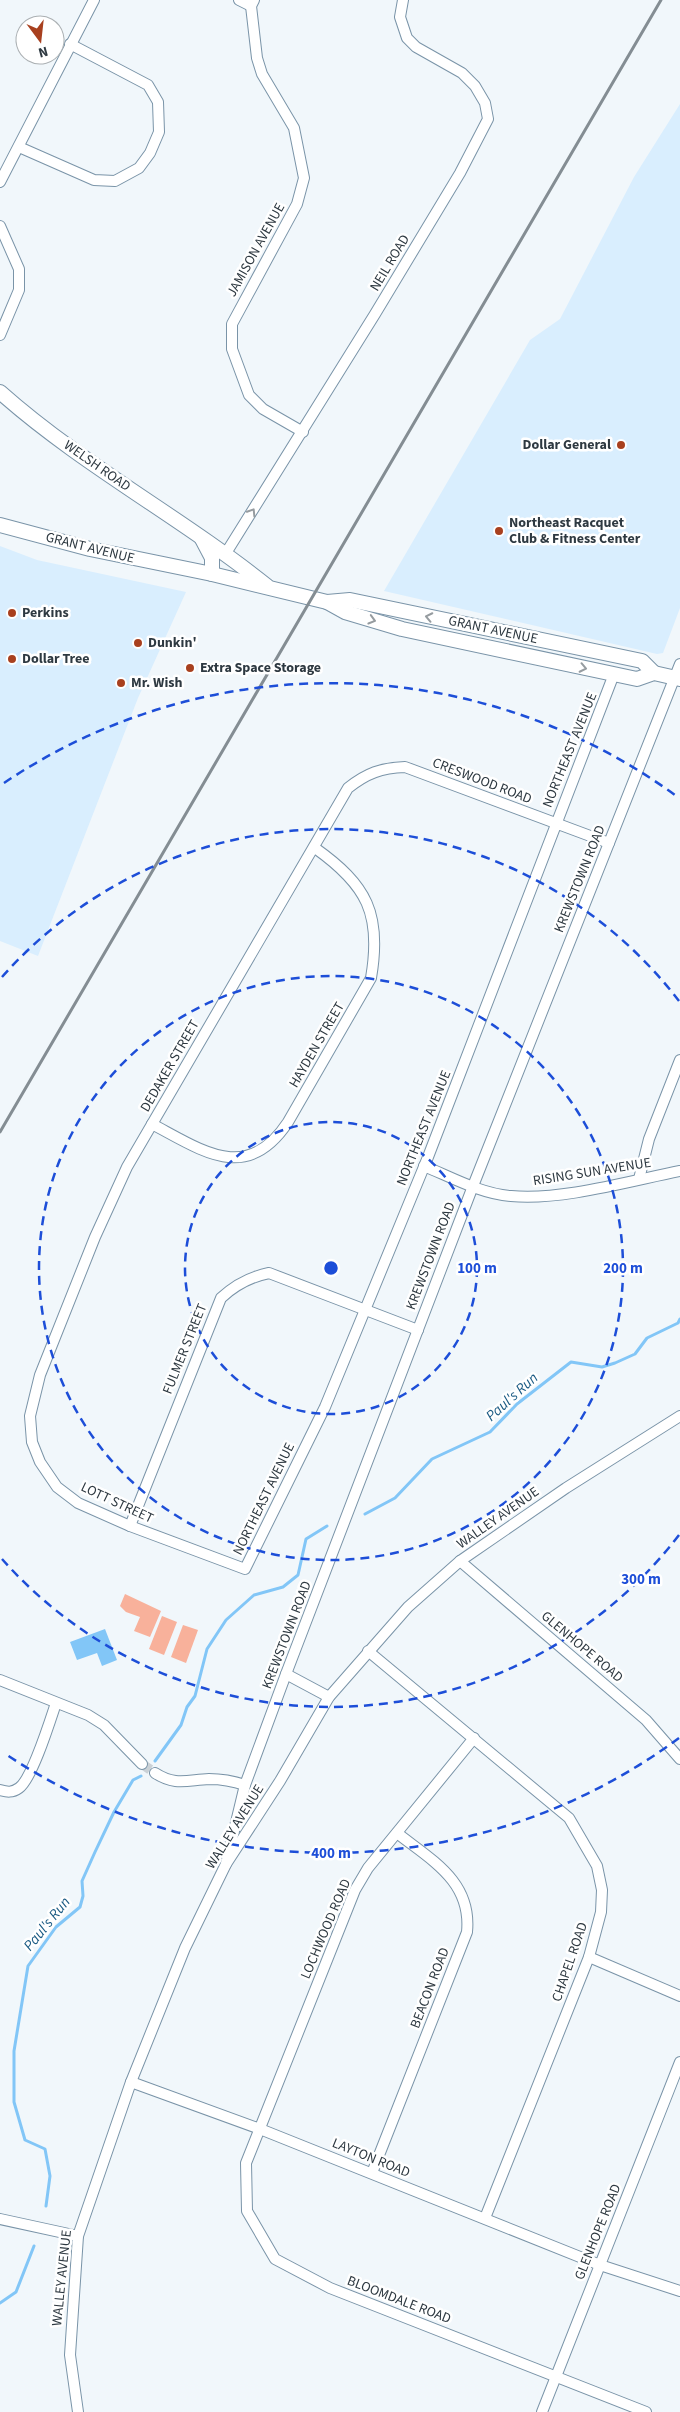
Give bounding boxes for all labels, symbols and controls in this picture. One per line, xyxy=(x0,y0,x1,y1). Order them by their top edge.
north arrow xyxy=(15,15,65,65)
text: N xyxy=(36,41,50,62)
street label: JAMISON AVENUE xyxy=(222,200,290,300)
street label: NEIL ROAD xyxy=(365,231,415,295)
place label: Dollar General xyxy=(523,435,611,455)
street label: WELSH ROAD xyxy=(59,436,135,496)
marker: Dollar General xyxy=(615,439,627,451)
one-way arrow xyxy=(246,508,256,517)
place label: Northeast Racquet Club & Fitness Center xyxy=(509,513,641,549)
marker: Northeast Racquet Club & Fitness Center xyxy=(493,525,505,537)
street label: GRANT AVENUE xyxy=(43,527,137,569)
place label: Perkins xyxy=(22,603,69,623)
marker: Perkins xyxy=(6,607,18,619)
street label: GRANT AVENUE xyxy=(446,611,540,649)
one-way arrow xyxy=(424,612,433,623)
one-way arrow xyxy=(368,614,376,624)
place label: Dunkin' xyxy=(148,633,197,653)
marker: Dunkin' xyxy=(132,637,144,649)
place label: Dollar Tree xyxy=(22,649,90,669)
marker: Dollar Tree xyxy=(6,653,18,665)
place label: Extra Space Storage xyxy=(200,658,321,678)
marker: Extra Space Storage xyxy=(184,662,196,674)
one-way arrow xyxy=(578,662,587,672)
place label: Mr. Wish xyxy=(131,673,182,693)
marker: Mr. Wish xyxy=(115,677,127,689)
street label: NORTHEAST AVENUE xyxy=(538,689,602,811)
street label: CRESWOOD ROAD xyxy=(429,753,535,809)
street label: KREWSTOWN ROAD xyxy=(549,822,611,936)
street label: HAYDEN STREET xyxy=(284,998,350,1092)
street label: DEDAKER STREET xyxy=(136,1016,205,1116)
street label: NORTHEAST AVENUE xyxy=(392,1067,456,1189)
street label: RISING SUN AVENUE xyxy=(532,1153,652,1191)
street label: KREWSTOWN ROAD xyxy=(401,1199,461,1313)
text: 100 m xyxy=(457,1258,497,1279)
text: 200 m xyxy=(603,1258,643,1279)
centre of rings xyxy=(322,1259,340,1277)
street label: FULMER STREET xyxy=(158,1300,212,1397)
water label: Paul's Run xyxy=(481,1368,543,1426)
street label: NORTHEAST AVENUE xyxy=(228,1439,300,1559)
street label: LOTT STREET xyxy=(77,1477,157,1529)
street label: WALLEY AVENUE xyxy=(453,1482,543,1554)
text: 300 m xyxy=(621,1569,661,1590)
street label: KREWSTOWN ROAD xyxy=(257,1578,317,1692)
street label: GLENHOPE ROAD xyxy=(537,1607,627,1687)
street label: WALLEY AVENUE xyxy=(201,1781,269,1873)
text: 400 m xyxy=(311,1843,351,1864)
street label: LOCHWOOD ROAD xyxy=(296,1876,356,1982)
water label: Paul's Run xyxy=(19,1892,75,1955)
street label: CHAPEL ROAD xyxy=(547,1920,593,2004)
street label: BEACON ROAD xyxy=(405,1945,455,2031)
street label: LAYTON ROAD xyxy=(329,2133,413,2183)
street label: GLENHOPE ROAD xyxy=(570,2181,626,2283)
street label: WALLEY AVENUE xyxy=(47,2229,77,2327)
street label: BLOOMDALE ROAD xyxy=(344,2271,454,2329)

